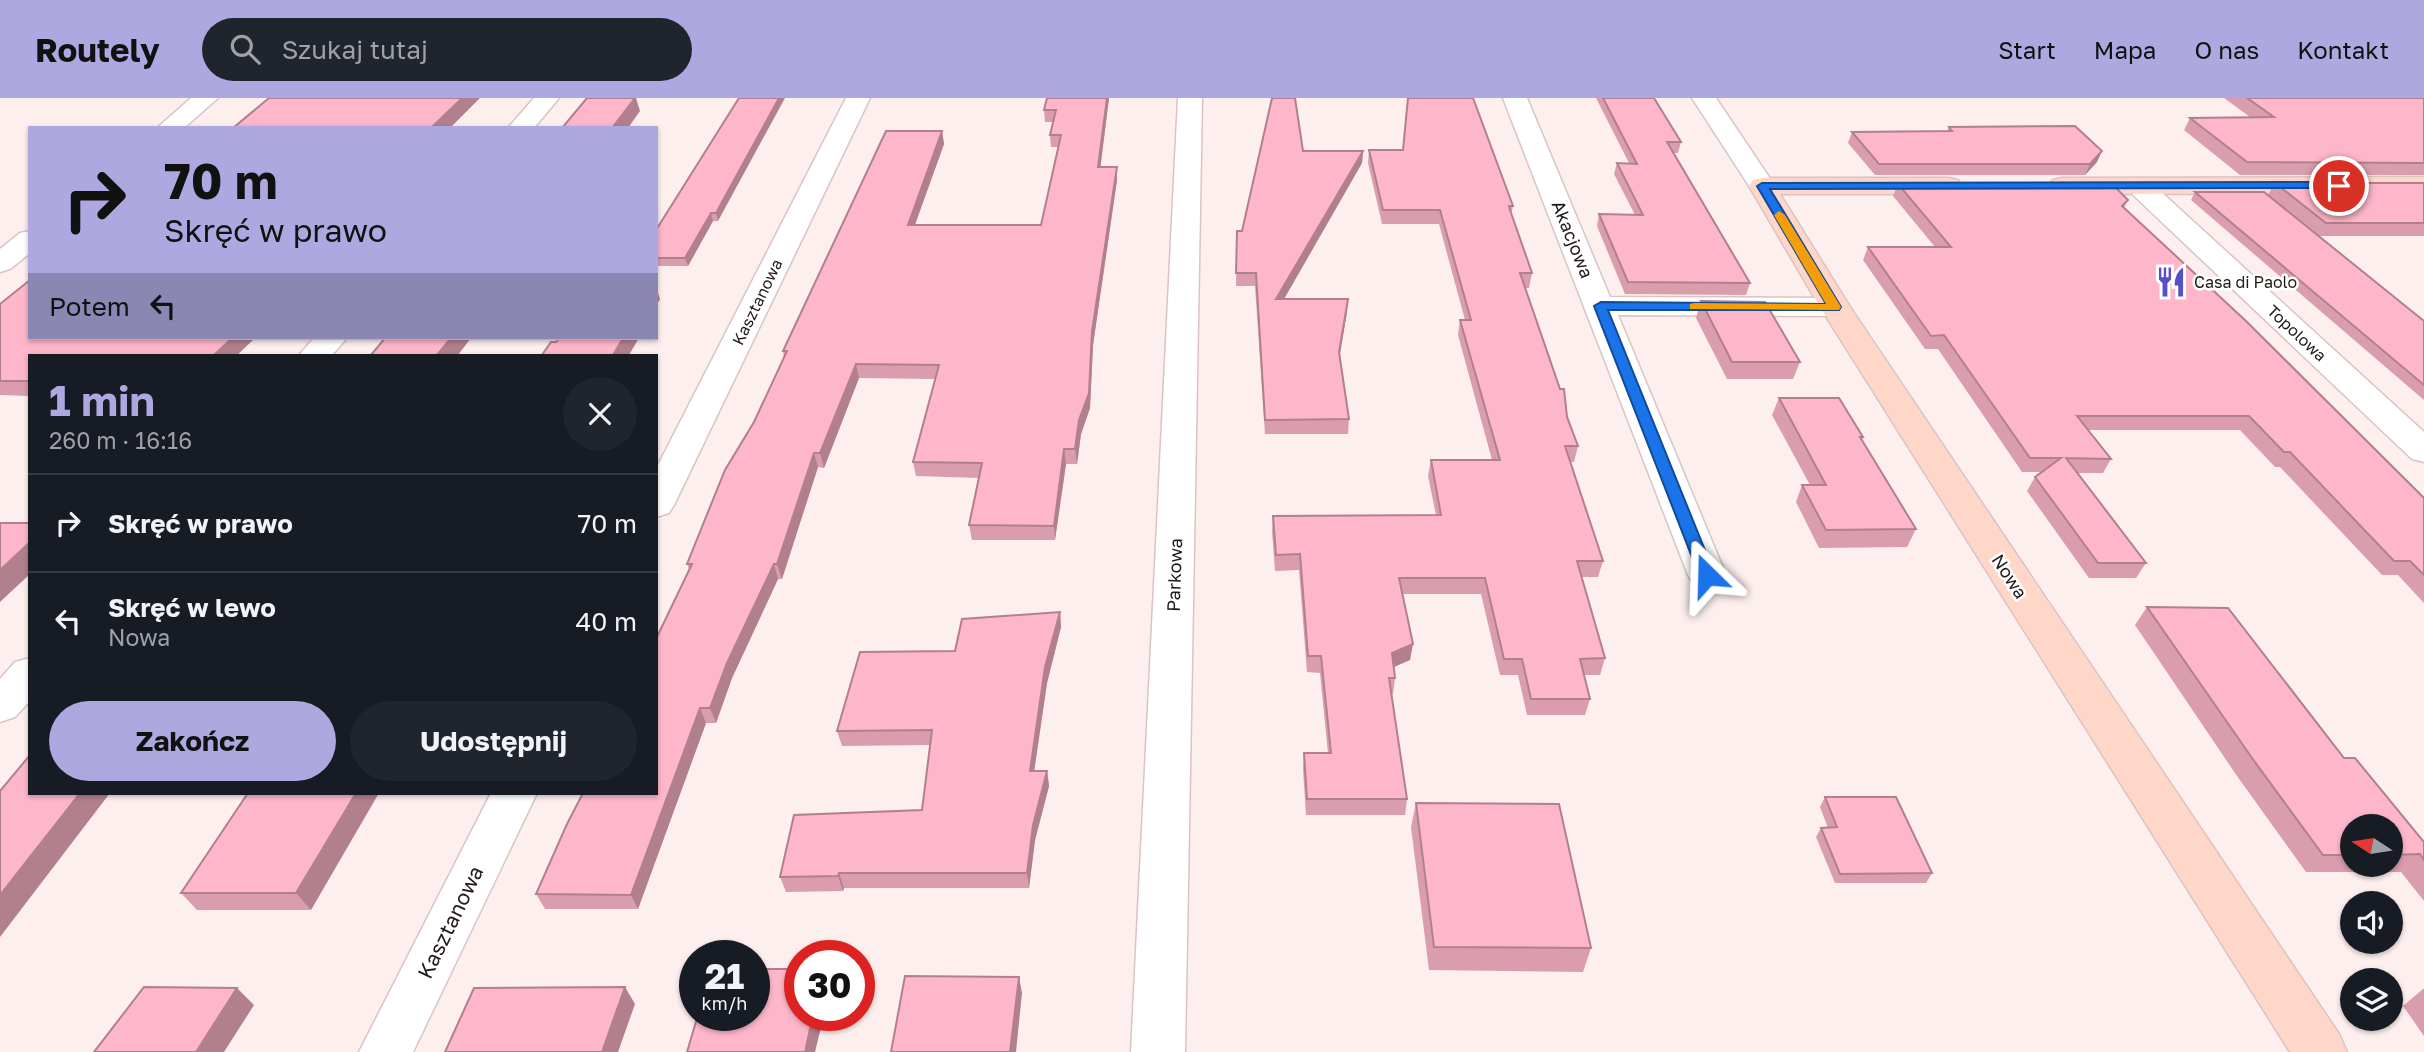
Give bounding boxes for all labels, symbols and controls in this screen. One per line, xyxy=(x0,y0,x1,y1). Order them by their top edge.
search box xyxy=(202,18,692,81)
text: Routely xyxy=(35,30,160,69)
icon: search xyxy=(226,30,264,68)
text: Szukaj tutaj xyxy=(282,34,428,65)
text: Start xyxy=(1998,35,2056,64)
text: Mapa xyxy=(2094,35,2156,64)
text: O nas xyxy=(2194,35,2259,64)
text: Kontakt xyxy=(2297,35,2389,64)
text: 70 m xyxy=(164,151,278,210)
icon: right xyxy=(49,154,140,245)
pin xyxy=(2309,156,2369,216)
icon: arrive xyxy=(2320,167,2358,205)
street label: Akacjowa xyxy=(1547,197,1599,281)
text: Skręć w prawo xyxy=(164,211,387,249)
street label: Kasztanowa xyxy=(728,256,786,348)
restaurant icon: Casa di Paolo xyxy=(2154,265,2188,299)
place label: Casa di Paolo xyxy=(2194,272,2297,292)
icon: left xyxy=(144,287,182,325)
text: Potem xyxy=(49,291,130,322)
street label: Topolowa xyxy=(2263,301,2331,365)
text: 1 min xyxy=(49,375,155,425)
button: close xyxy=(563,377,637,451)
text: 260 m · 16:16 xyxy=(49,426,192,454)
icon: right xyxy=(49,504,87,542)
text: Skręć w prawo xyxy=(108,508,293,539)
text: 70 m xyxy=(578,508,637,539)
street label: Parkowa xyxy=(1162,538,1186,612)
position arrow xyxy=(1670,538,1744,612)
street label: Nowa xyxy=(1988,550,2032,602)
text: Skręć w lewo xyxy=(108,592,276,623)
icon: left xyxy=(49,602,87,640)
text: 40 m xyxy=(576,606,637,637)
text: Nowa xyxy=(108,623,170,651)
button: Zakończ xyxy=(49,701,336,781)
button: Udostępnij xyxy=(350,701,637,781)
north arrow xyxy=(2340,814,2403,877)
map controls xyxy=(2340,814,2403,1031)
street label: Kasztanowa xyxy=(411,861,489,983)
button: sound xyxy=(2340,891,2403,954)
speed limit sign: 30 xyxy=(784,940,875,1031)
text: 21 xyxy=(705,955,744,997)
button: layers xyxy=(2340,968,2403,1031)
text: km/h xyxy=(702,992,747,1014)

